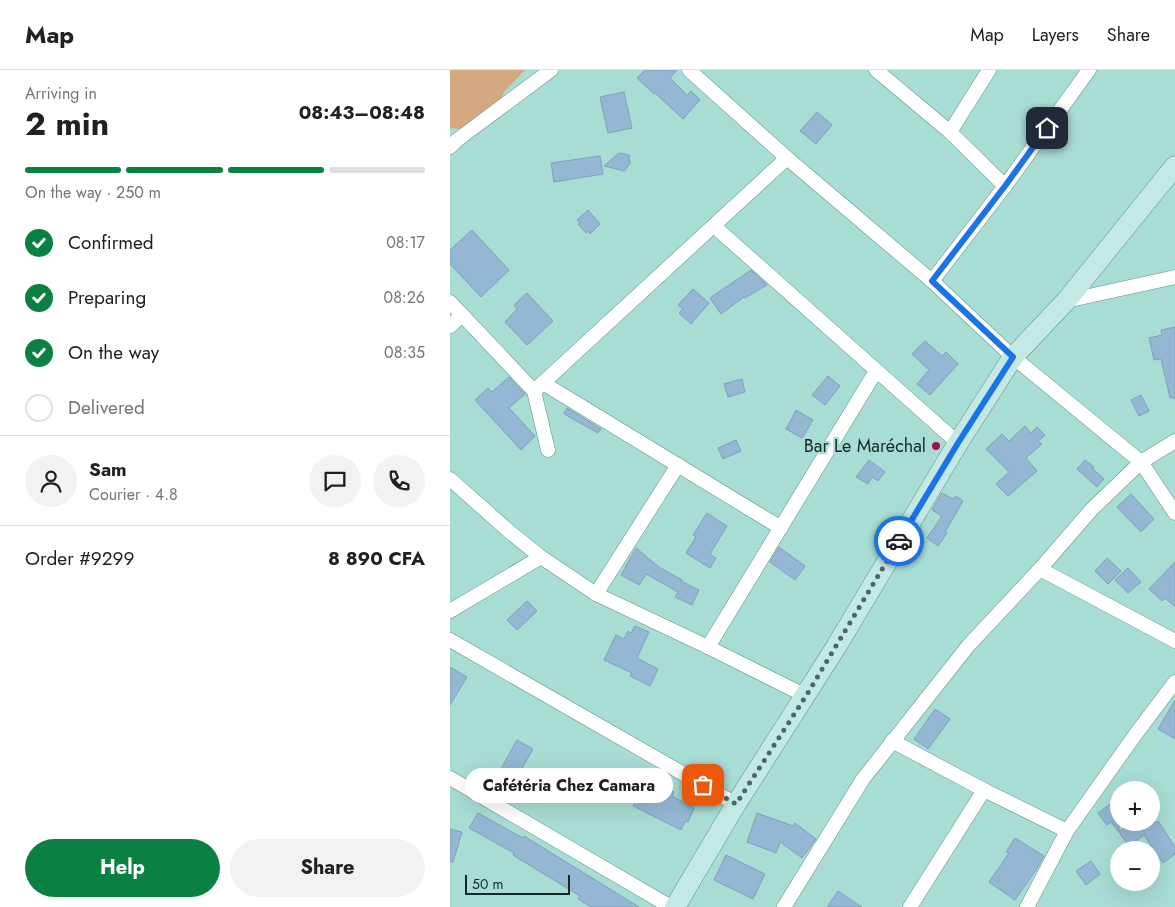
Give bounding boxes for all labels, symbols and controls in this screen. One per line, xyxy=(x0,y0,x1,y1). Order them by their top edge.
text: Map xyxy=(25,17,74,52)
text: Map xyxy=(970,22,1004,48)
text: Layers xyxy=(1032,22,1079,48)
text: Share xyxy=(1107,22,1150,48)
text: Arriving in xyxy=(25,82,97,105)
text: 08:43–08:48 xyxy=(299,99,425,126)
text: 2 min xyxy=(25,101,109,147)
pin xyxy=(1026,107,1068,149)
icon: home xyxy=(1033,114,1061,142)
text: On the way · 250 m xyxy=(25,181,161,204)
icon: check xyxy=(25,229,53,257)
text: Confirmed xyxy=(68,229,154,256)
text: 08:17 xyxy=(386,231,425,254)
icon: check xyxy=(25,284,53,312)
text: Preparing xyxy=(68,284,146,311)
text: 08:26 xyxy=(384,286,425,309)
icon: check xyxy=(25,339,53,367)
text: On the way xyxy=(68,339,159,366)
text: 08:35 xyxy=(384,341,425,364)
text: Delivered xyxy=(68,394,145,421)
place label: Bar Le Maréchal xyxy=(804,433,926,459)
marker: Bar Le Maréchal xyxy=(930,440,942,452)
button: person xyxy=(25,455,77,507)
button: chat xyxy=(309,455,361,507)
button: phone xyxy=(373,455,425,507)
text: Sam xyxy=(89,456,127,483)
text: Courier · 4.8 xyxy=(89,483,178,506)
courier xyxy=(874,516,924,566)
icon: car xyxy=(885,527,913,555)
text: Order #9299 xyxy=(25,545,135,572)
text: 8 890 CFA xyxy=(328,545,425,572)
pin xyxy=(682,764,724,806)
callout: Cafétéria Chez Camara xyxy=(466,768,673,802)
icon: bag xyxy=(689,771,717,799)
text: Cafétéria Chez Camara xyxy=(483,774,655,797)
map controls xyxy=(1110,781,1160,891)
button: + xyxy=(1110,781,1160,831)
button: Help xyxy=(25,839,220,897)
button: Share xyxy=(230,839,425,897)
button: − xyxy=(1110,841,1160,891)
scale bar xyxy=(465,872,570,895)
text: 50 m xyxy=(472,874,503,894)

